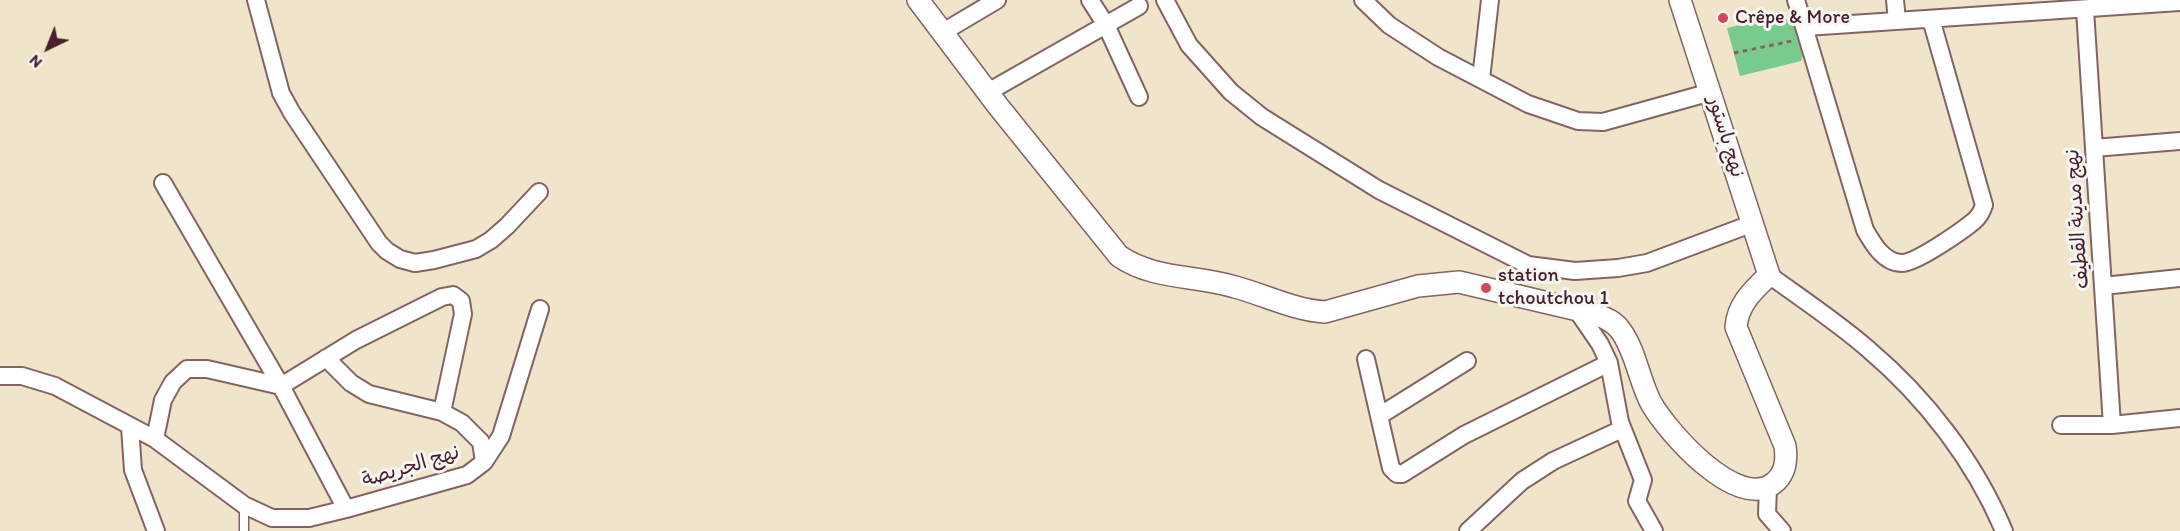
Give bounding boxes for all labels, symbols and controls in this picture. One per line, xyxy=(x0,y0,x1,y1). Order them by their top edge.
place label: Crêpe & More xyxy=(1735,6,1850,30)
marker: Crêpe & More xyxy=(1716,11,1730,25)
north arrow xyxy=(18,18,78,78)
text: N xyxy=(25,51,46,72)
street label: نهج باستور xyxy=(1701,93,1749,181)
street label: نهج مدينة القطيف xyxy=(2061,148,2095,290)
place label: station tchoutchou 1 xyxy=(1498,264,1609,311)
marker: station tchoutchou 1 xyxy=(1479,281,1493,295)
street label: نهج الجريصة xyxy=(359,441,463,493)

